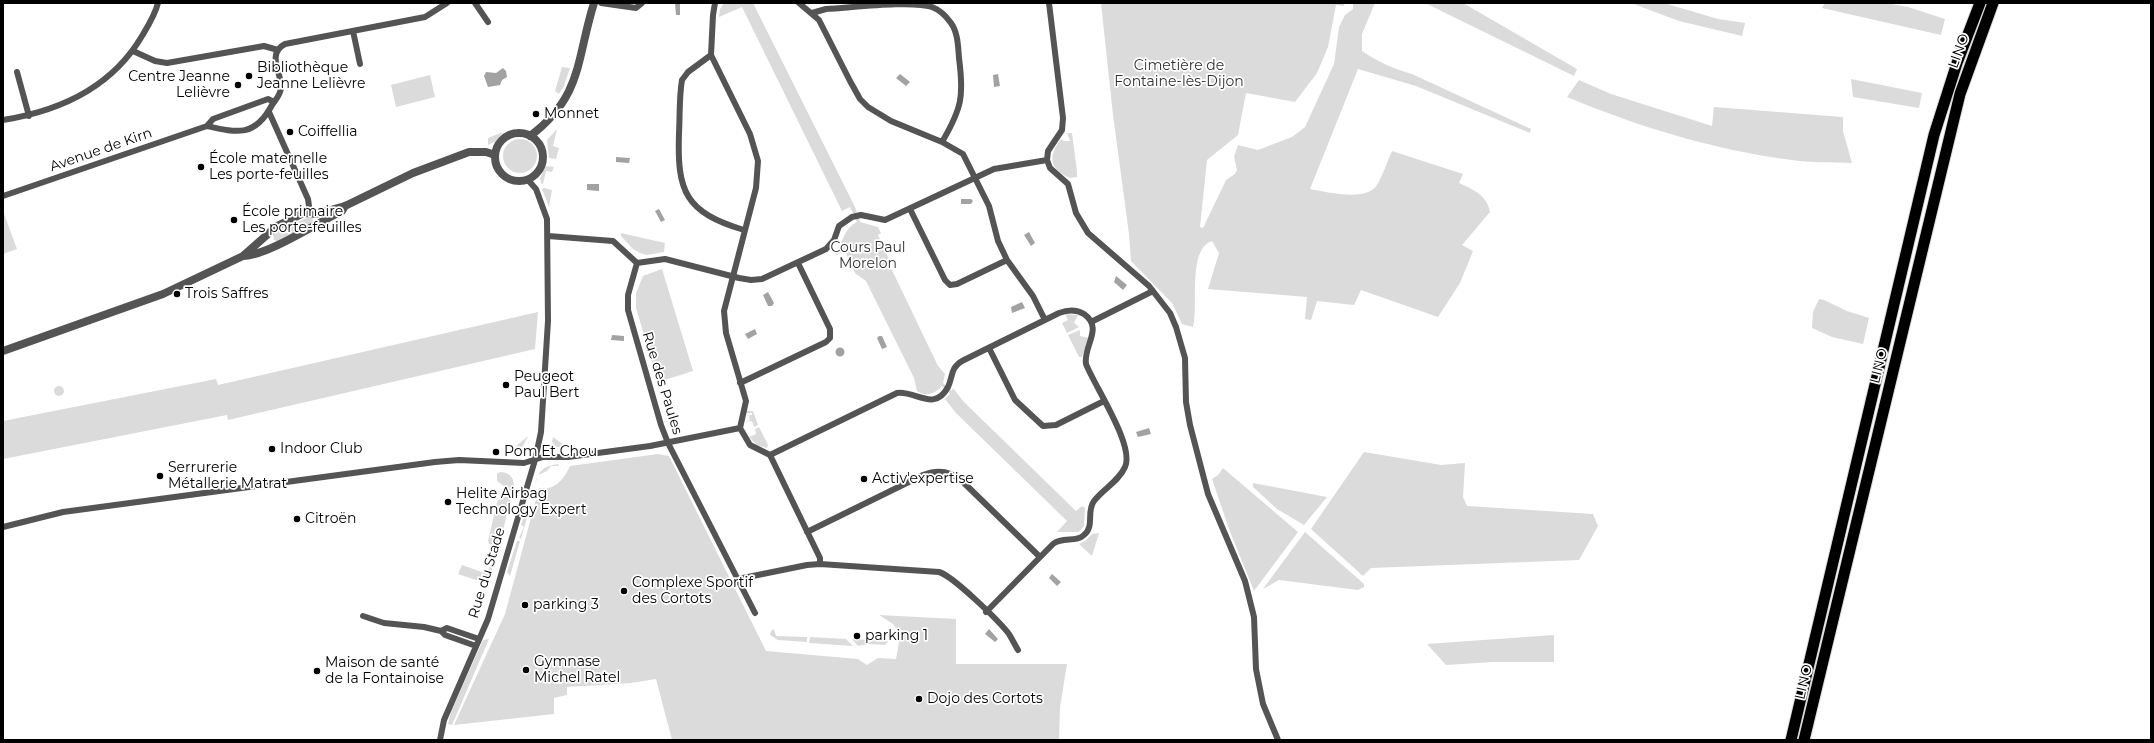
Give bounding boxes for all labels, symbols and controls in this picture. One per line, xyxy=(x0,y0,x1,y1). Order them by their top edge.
street label: LINO xyxy=(1945,31,1973,71)
park label: Cimetière de Fontaine-lès-Dijon xyxy=(1114,58,1244,90)
place label: Bibliothèque Jeanne Lelièvre xyxy=(257,60,365,92)
place label: Centre Jeanne Lelièvre xyxy=(128,69,230,102)
marker: Bibliothèque Jeanne Lelièvre xyxy=(244,71,254,81)
marker: Centre Jeanne Lelièvre xyxy=(233,80,243,90)
place label: Monnet xyxy=(544,106,599,122)
marker: Monnet xyxy=(531,109,541,119)
place label: Coiffellia xyxy=(298,124,358,140)
street label: Avenue de Kirn xyxy=(48,125,154,175)
marker: Coiffellia xyxy=(285,127,295,137)
place label: École maternelle Les porte-feuilles xyxy=(209,151,329,184)
marker: École maternelle Les porte-feuilles xyxy=(196,162,206,172)
place label: École primaire Les porte-feuilles xyxy=(242,204,362,236)
marker: École primaire Les porte-feuilles xyxy=(229,215,239,225)
park label: Cours Paul Morelon xyxy=(830,240,906,272)
place label: Trois Saffres xyxy=(185,286,268,302)
marker: Trois Saffres xyxy=(172,289,182,299)
street label: Rue des Paules xyxy=(638,330,686,436)
street label: LINO xyxy=(1867,347,1891,385)
place label: Peugeot Paul Bert xyxy=(514,369,579,402)
marker: Peugeot Paul Bert xyxy=(501,380,511,390)
place label: Indoor Club xyxy=(280,441,363,457)
marker: Indoor Club xyxy=(267,444,277,454)
place label: Pom Et Chou xyxy=(504,444,597,460)
marker: Pom Et Chou xyxy=(491,447,501,457)
place label: Serrurerie Métallerie Matrat xyxy=(168,460,287,492)
marker: Serrurerie Métallerie Matrat xyxy=(155,471,165,481)
place label: Activ'expertise xyxy=(872,471,974,487)
marker: Activ'expertise xyxy=(859,474,869,484)
place label: Helite Airbag Technology Expert xyxy=(456,486,587,518)
marker: Helite Airbag Technology Expert xyxy=(443,497,453,507)
place label: Citroën xyxy=(305,511,356,527)
marker: Citroën xyxy=(292,514,302,524)
street label: Rue du Stade xyxy=(465,525,509,621)
place label: Complexe Sportif des Cortots xyxy=(632,575,753,608)
marker: Complexe Sportif des Cortots xyxy=(619,586,629,596)
place label: parking 3 xyxy=(533,597,599,613)
marker: parking 3 xyxy=(520,600,530,610)
place label: parking 1 xyxy=(865,628,928,644)
marker: parking 1 xyxy=(852,631,862,641)
place label: Gymnase Michel Ratel xyxy=(534,654,620,686)
place label: Maison de santé de la Fontainoise xyxy=(325,655,444,688)
street label: LINO xyxy=(1792,663,1816,701)
marker: Gymnase Michel Ratel xyxy=(521,665,531,675)
marker: Maison de santé de la Fontainoise xyxy=(312,666,322,676)
place label: Dojo des Cortots xyxy=(927,691,1043,707)
marker: Dojo des Cortots xyxy=(914,694,924,704)

